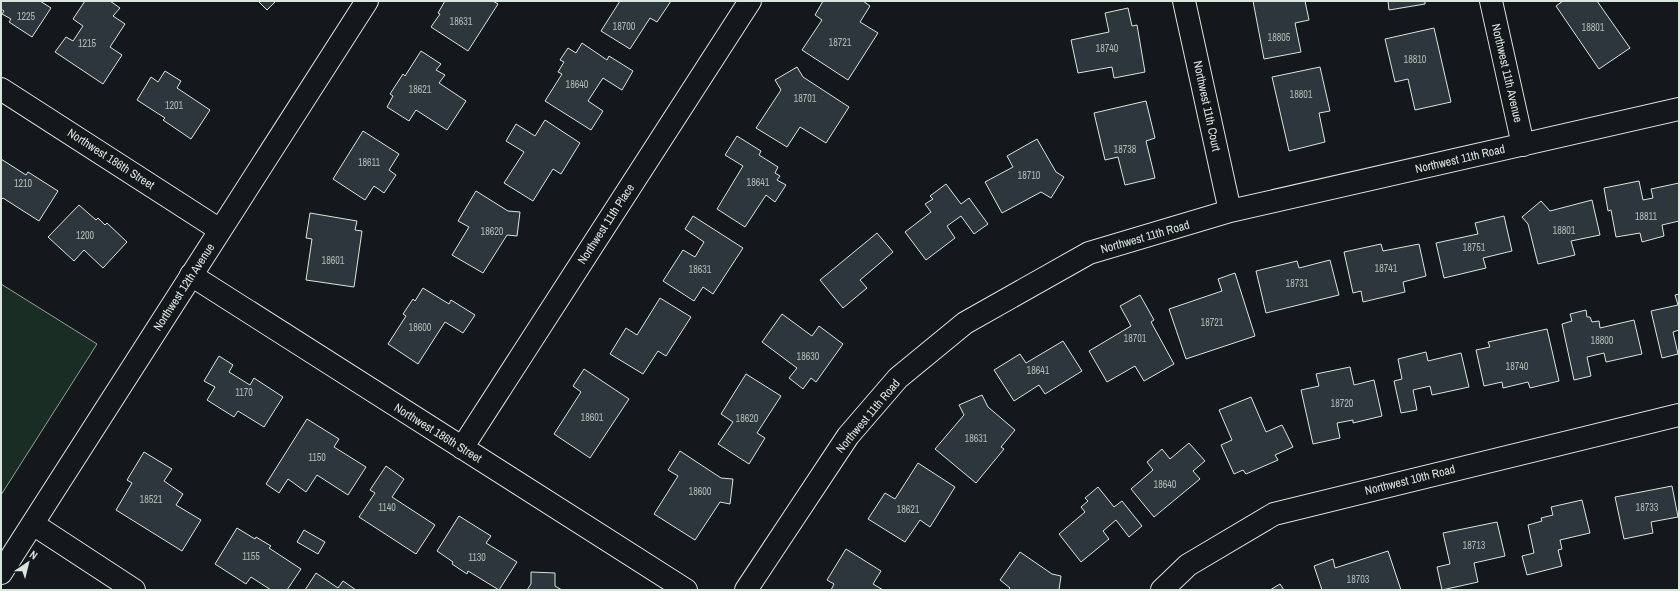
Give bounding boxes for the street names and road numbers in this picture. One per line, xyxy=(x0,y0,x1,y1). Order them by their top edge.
street label: Northwest 11th Avenue xyxy=(1488,22,1526,124)
street label: Northwest 11th Court xyxy=(1190,59,1224,153)
street label: Northwest 186th Street xyxy=(64,125,158,193)
street label: Northwest 11th Road xyxy=(1414,141,1506,177)
street label: Northwest 11th Place xyxy=(574,181,638,267)
street label: Northwest 11th Road xyxy=(1099,217,1191,257)
street label: Northwest 12th Avenue xyxy=(150,240,218,334)
street label: Northwest 11th Road xyxy=(832,376,904,456)
street label: Northwest 186th Street xyxy=(391,400,485,467)
street label: Northwest 10th Road xyxy=(1363,461,1457,499)

